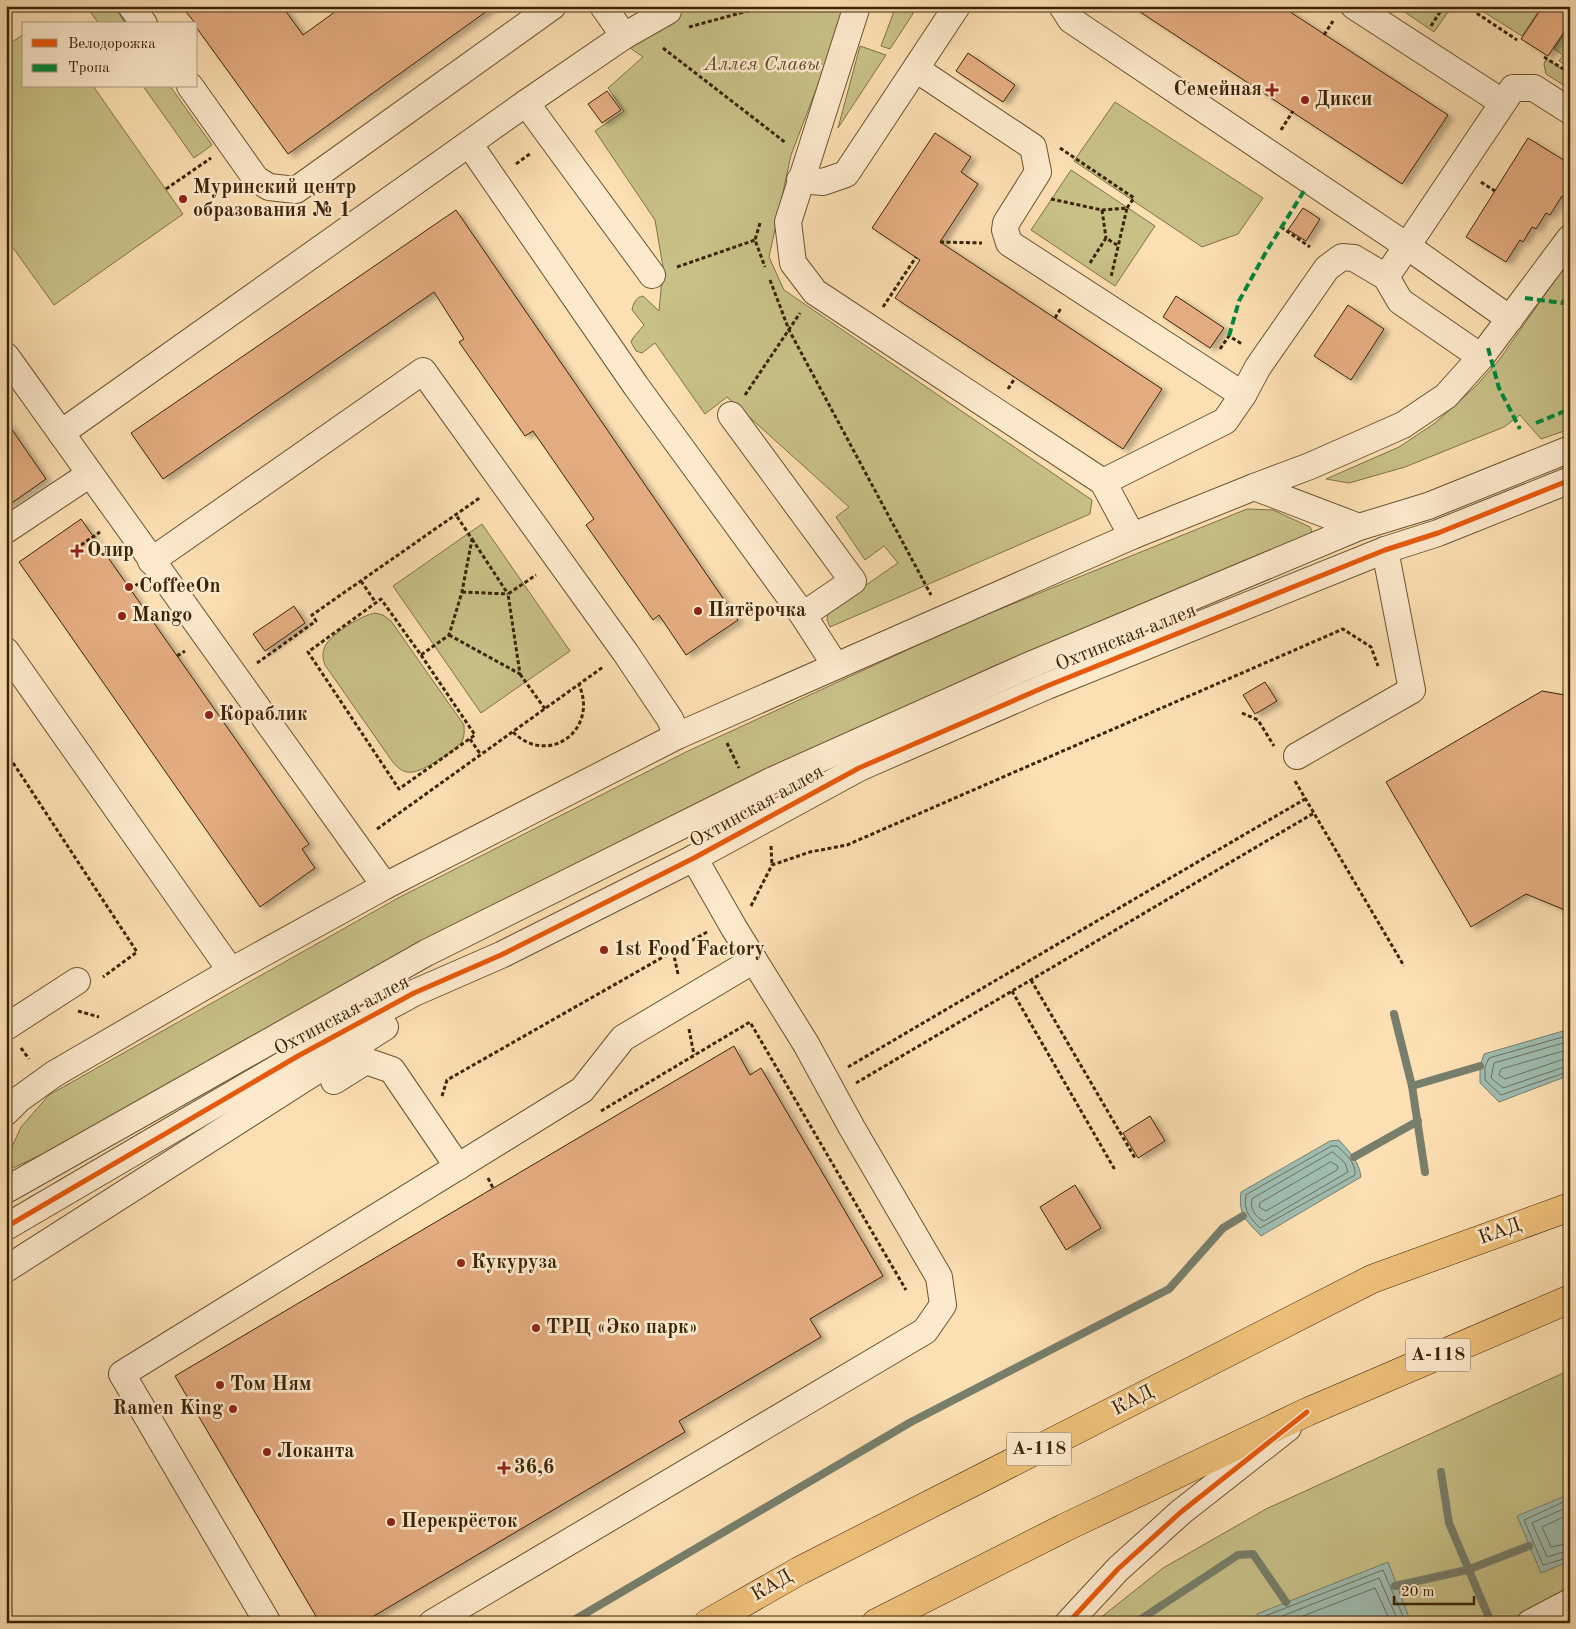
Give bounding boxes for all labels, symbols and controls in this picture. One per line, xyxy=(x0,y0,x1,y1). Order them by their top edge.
legend xyxy=(22,22,198,88)
text: Велодорожка xyxy=(68,37,156,52)
park label: Аллея Славы xyxy=(703,55,821,75)
text: Тропа xyxy=(68,61,110,76)
place label: Семейная xyxy=(1174,80,1262,100)
marker: Семейная xyxy=(1266,84,1278,96)
place label: Дикси xyxy=(1315,90,1373,110)
marker: Дикси xyxy=(1299,94,1311,106)
place label: Муринский центр образования № 1 xyxy=(193,178,356,221)
marker: Муринский центр образования № 1 xyxy=(177,193,189,205)
place label: Олир xyxy=(87,541,134,561)
marker: Олир xyxy=(71,545,83,557)
place label: CoffeeOn xyxy=(139,577,221,597)
marker: CoffeeOn xyxy=(123,581,135,593)
place label: Пятёрочка xyxy=(708,601,806,621)
street label: Охтинская аллея xyxy=(1053,601,1199,675)
marker: Пятёрочка xyxy=(692,605,704,617)
place label: Mango xyxy=(132,606,192,626)
marker: Mango xyxy=(116,610,128,622)
place label: Кораблик xyxy=(219,705,308,725)
marker: Кораблик xyxy=(203,709,215,721)
street label: Охтинская аллея xyxy=(687,762,827,852)
place label: 1st Food Factory xyxy=(614,940,765,960)
marker: 1st Food Factory xyxy=(598,944,610,956)
street label: Охтинская аллея xyxy=(271,972,413,1060)
street label: КАД xyxy=(1476,1215,1524,1249)
place label: Кукуруза xyxy=(471,1253,557,1273)
marker: Кукуруза xyxy=(455,1257,467,1269)
place label: ТРЦ «Эко парк» xyxy=(546,1318,698,1338)
marker: ТРЦ «Эко парк» xyxy=(530,1322,542,1334)
road number: А-118 xyxy=(1406,1338,1470,1372)
place label: Том Ням xyxy=(230,1375,312,1395)
marker: Том Ням xyxy=(214,1379,226,1391)
street label: КАД xyxy=(1109,1382,1157,1420)
place label: Ramen King xyxy=(113,1399,223,1419)
marker: Ramen King xyxy=(227,1403,239,1415)
road number: А-118 xyxy=(1006,1432,1072,1466)
place label: Локанта xyxy=(277,1442,354,1462)
marker: Локанта xyxy=(261,1446,273,1458)
place label: 36,6 xyxy=(514,1458,554,1478)
marker: 36,6 xyxy=(498,1462,510,1474)
place label: Перекрёсток xyxy=(401,1512,518,1532)
marker: Перекрёсток xyxy=(385,1516,397,1528)
street label: КАД xyxy=(748,1566,796,1606)
scale bar xyxy=(1394,1574,1474,1606)
text: 20 m xyxy=(1401,1585,1435,1600)

